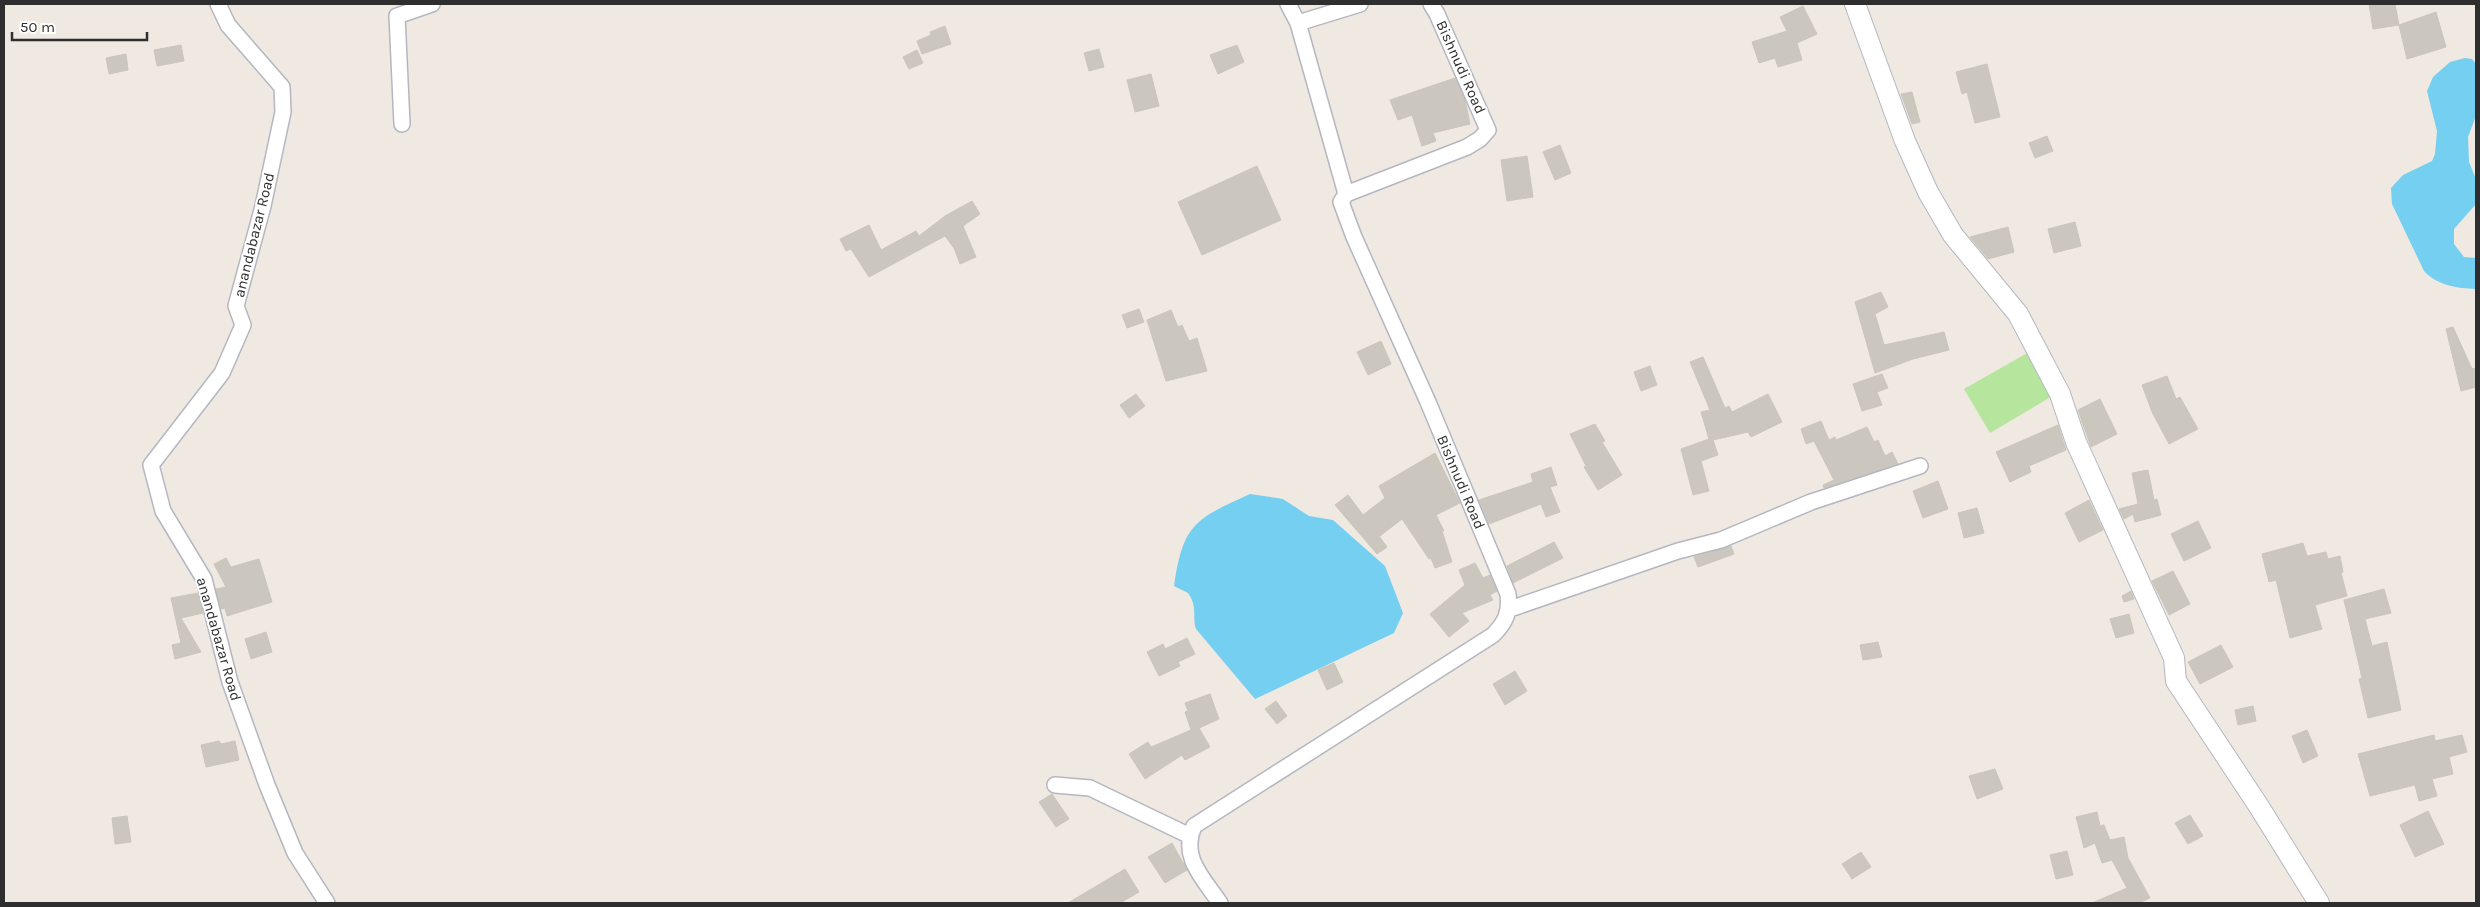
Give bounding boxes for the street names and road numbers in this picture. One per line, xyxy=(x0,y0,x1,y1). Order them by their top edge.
street label: Bishnudi Road xyxy=(1432,18,1490,116)
street label: anandabazar Road xyxy=(230,171,278,299)
street label: Bishnudi Road xyxy=(1433,432,1489,532)
street label: anandabazar Road xyxy=(193,575,245,703)

